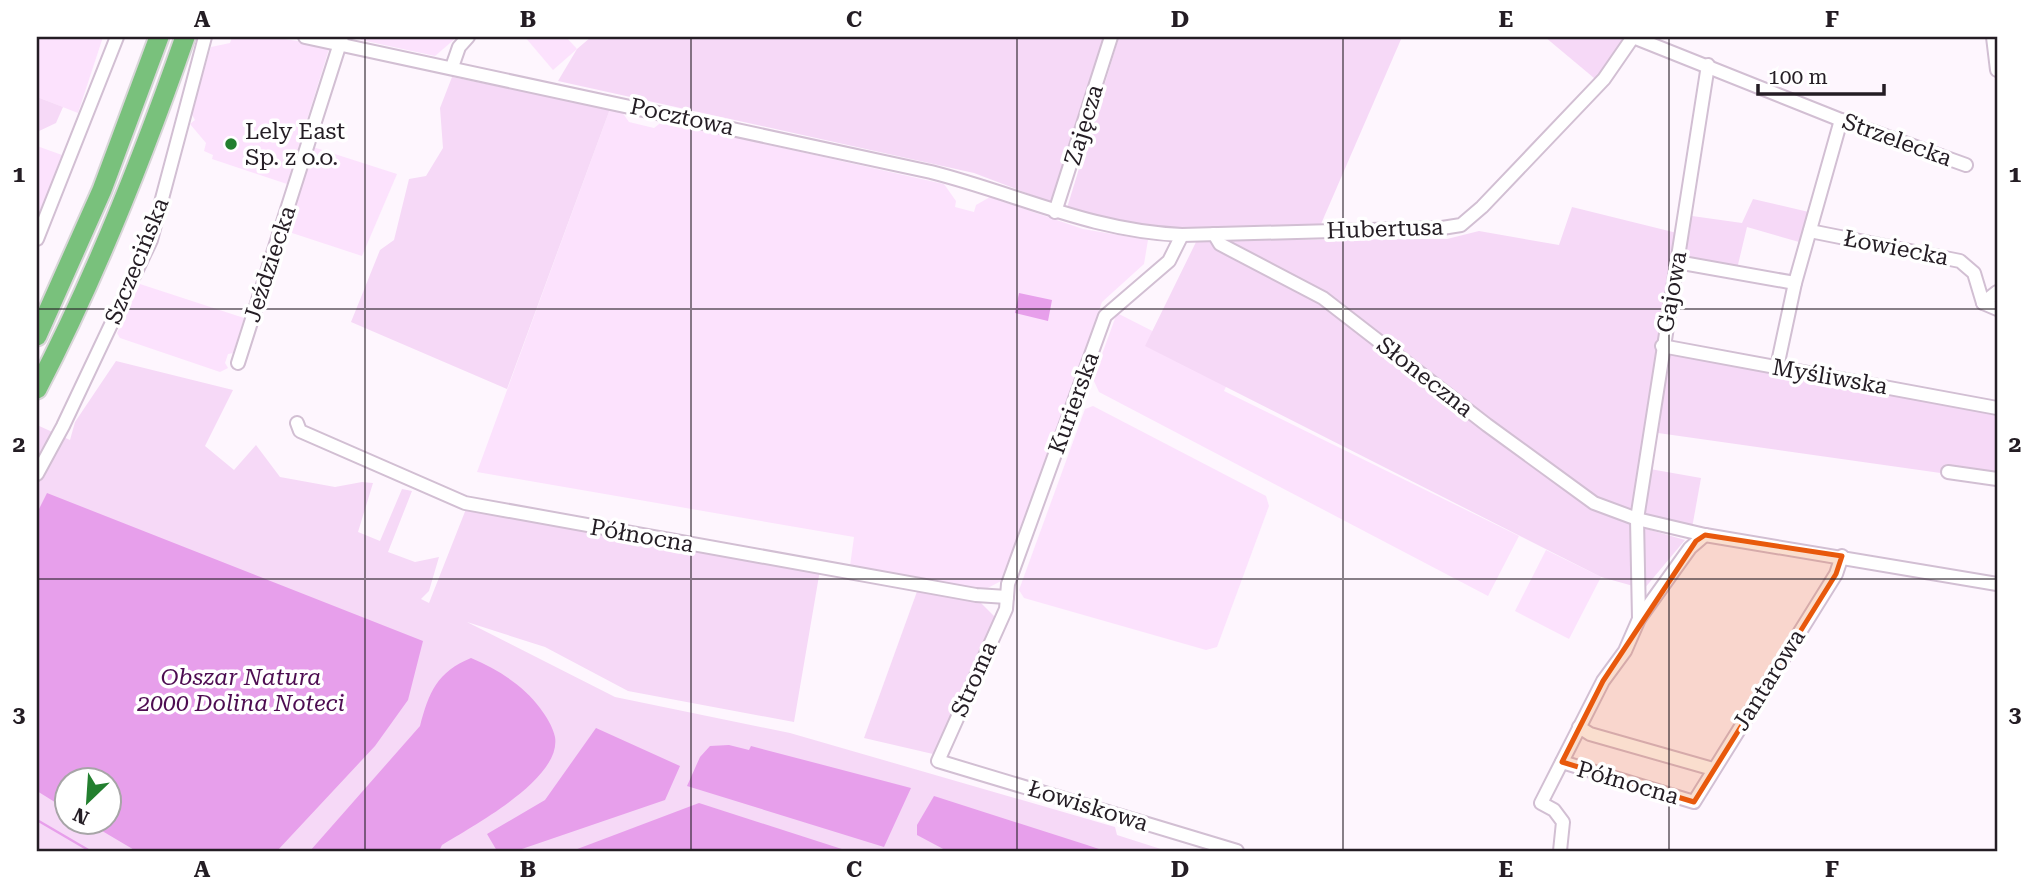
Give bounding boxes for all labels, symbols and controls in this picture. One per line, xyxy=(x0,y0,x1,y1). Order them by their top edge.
text: A xyxy=(194,6,211,33)
text: B xyxy=(520,6,536,33)
text: C xyxy=(846,6,862,33)
text: D xyxy=(1171,6,1189,33)
text: E xyxy=(1499,6,1513,33)
text: F xyxy=(1825,6,1839,33)
scale bar xyxy=(1758,52,1884,96)
text: 100 m xyxy=(1768,65,1828,89)
street label: Zajęcza xyxy=(1059,81,1109,169)
street label: Pocztowa xyxy=(628,93,737,141)
street label: Strzelecka xyxy=(1839,108,1956,172)
place label: Lely East Sp. z o.o. xyxy=(245,118,346,171)
marker: Lely East Sp. z o.o. xyxy=(223,136,239,152)
text: 1 xyxy=(13,161,26,188)
text: 1 xyxy=(2009,161,2022,188)
street label: Szczecińska xyxy=(99,193,175,328)
street label: Jeździecka xyxy=(239,202,302,326)
street label: Hubertusa xyxy=(1326,213,1444,245)
street label: Łowiecka xyxy=(1841,225,1951,271)
street label: Gajowa xyxy=(1652,249,1693,335)
street label: Słoneczna xyxy=(1372,331,1479,423)
street label: Kurierska xyxy=(1043,348,1105,458)
street label: Myśliwska xyxy=(1770,354,1890,401)
text: 2 xyxy=(13,431,25,458)
text: 2 xyxy=(2009,431,2021,458)
street label: Północna xyxy=(588,514,696,558)
street label: Jantarowa xyxy=(1727,624,1811,736)
street label: Stroma xyxy=(945,637,1003,721)
park label: Obszar Natura 2000 Dolina Noteci xyxy=(136,664,345,717)
text: 3 xyxy=(13,701,26,728)
text: 3 xyxy=(2009,701,2022,728)
street label: Północna xyxy=(1574,756,1683,811)
north arrow xyxy=(52,766,122,836)
street label: Łowiskowa xyxy=(1025,775,1152,837)
text: N xyxy=(69,802,93,829)
text: A xyxy=(194,856,211,883)
text: B xyxy=(520,856,536,883)
text: C xyxy=(846,856,862,883)
text: D xyxy=(1171,856,1189,883)
text: E xyxy=(1499,856,1513,883)
text: F xyxy=(1825,856,1839,883)

